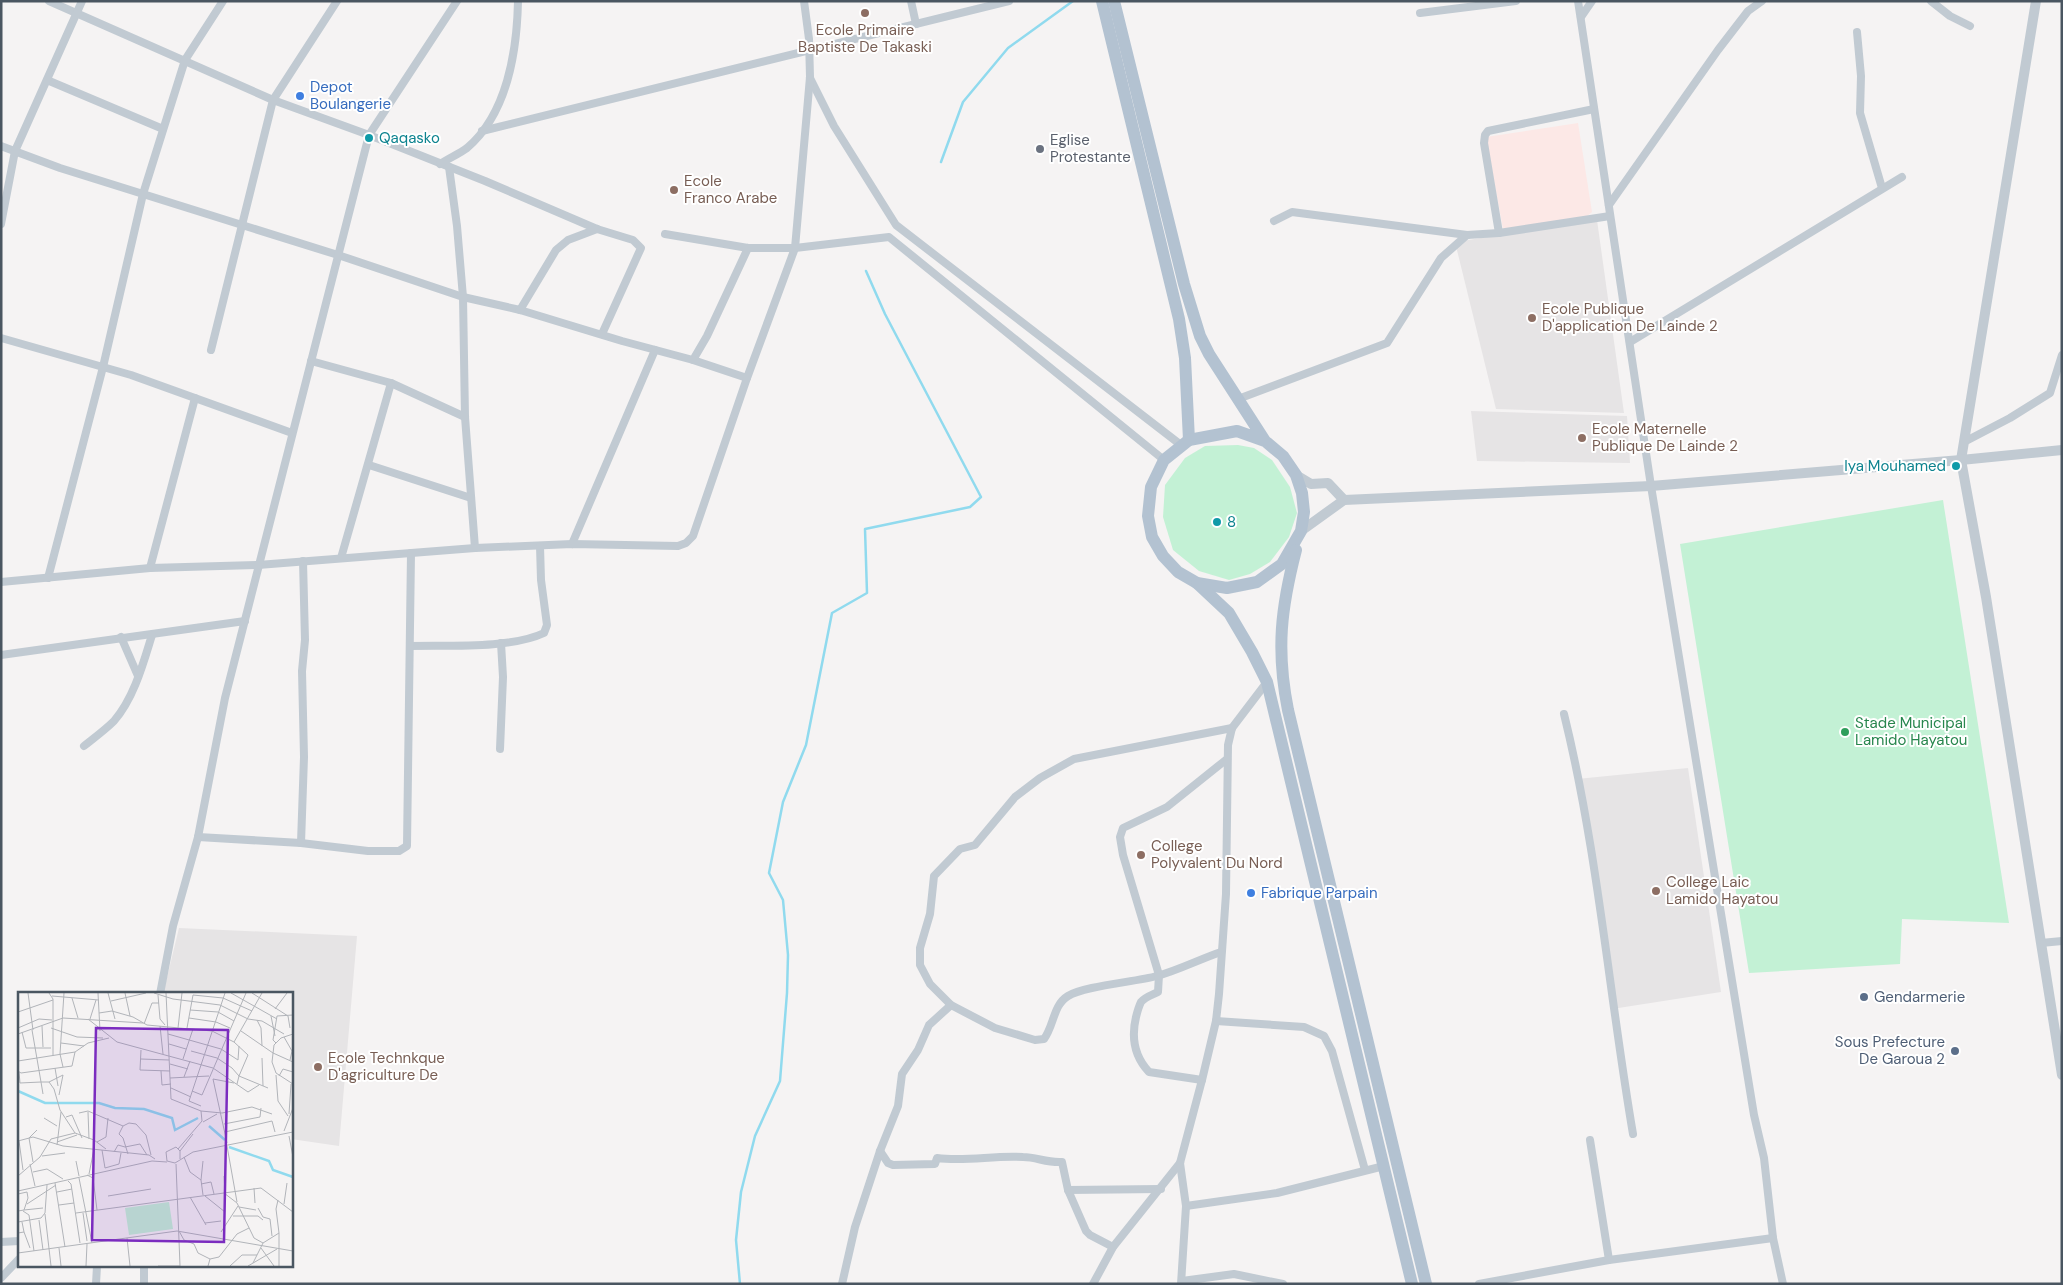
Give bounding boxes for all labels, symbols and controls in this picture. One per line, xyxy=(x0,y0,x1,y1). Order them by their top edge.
marker: Ecole Primaire Baptiste De Takaski xyxy=(859,7,871,19)
place label: Ecole Primaire Baptiste De Takaski xyxy=(798,20,932,57)
place label: Depot Boulangerie xyxy=(310,77,391,114)
marker: Depot Boulangerie xyxy=(294,90,306,102)
place label: Qaqasko xyxy=(379,128,440,148)
place label: Eglise Protestante xyxy=(1050,130,1131,167)
marker: Qaqasko xyxy=(363,132,375,144)
marker: Eglise Protestante xyxy=(1034,143,1046,155)
place label: Ecole Franco Arabe xyxy=(684,171,777,208)
marker: Ecole Franco Arabe xyxy=(668,184,680,196)
place label: Ecole Publique D'application De Lainde 2 xyxy=(1542,299,1718,336)
marker: Ecole Publique D'application De Lainde 2 xyxy=(1526,312,1538,324)
place label: Ecole Maternelle Publique De Lainde 2 xyxy=(1592,419,1738,456)
marker: Ecole Maternelle Publique De Lainde 2 xyxy=(1576,432,1588,444)
place label: Iya Mouhamed xyxy=(1844,456,1946,476)
marker: Iya Mouhamed xyxy=(1950,460,1962,472)
place label: 8 xyxy=(1227,512,1236,532)
marker: 8 xyxy=(1211,516,1223,528)
place label: Stade Municipal Lamido Hayatou xyxy=(1855,713,1967,750)
marker: Stade Municipal Lamido Hayatou xyxy=(1839,726,1851,738)
place label: College Polyvalent Du Nord xyxy=(1151,836,1283,873)
marker: College Polyvalent Du Nord xyxy=(1135,849,1147,861)
place label: College Laic Lamido Hayatou xyxy=(1666,872,1778,909)
place label: Fabrique Parpain xyxy=(1261,883,1378,903)
marker: College Laic Lamido Hayatou xyxy=(1650,885,1662,897)
marker: Fabrique Parpain xyxy=(1245,887,1257,899)
place label: Gendarmerie xyxy=(1874,987,1965,1007)
marker: Gendarmerie xyxy=(1858,991,1870,1003)
inset map xyxy=(18,992,292,1268)
place label: Sous Prefecture De Garoua 2 xyxy=(1835,1032,1945,1069)
marker: Sous Prefecture De Garoua 2 xyxy=(1949,1045,1961,1057)
place label: Ecole Technkque D'agriculture De xyxy=(328,1048,445,1085)
marker: Ecole Technkque D'agriculture De xyxy=(312,1061,324,1073)

